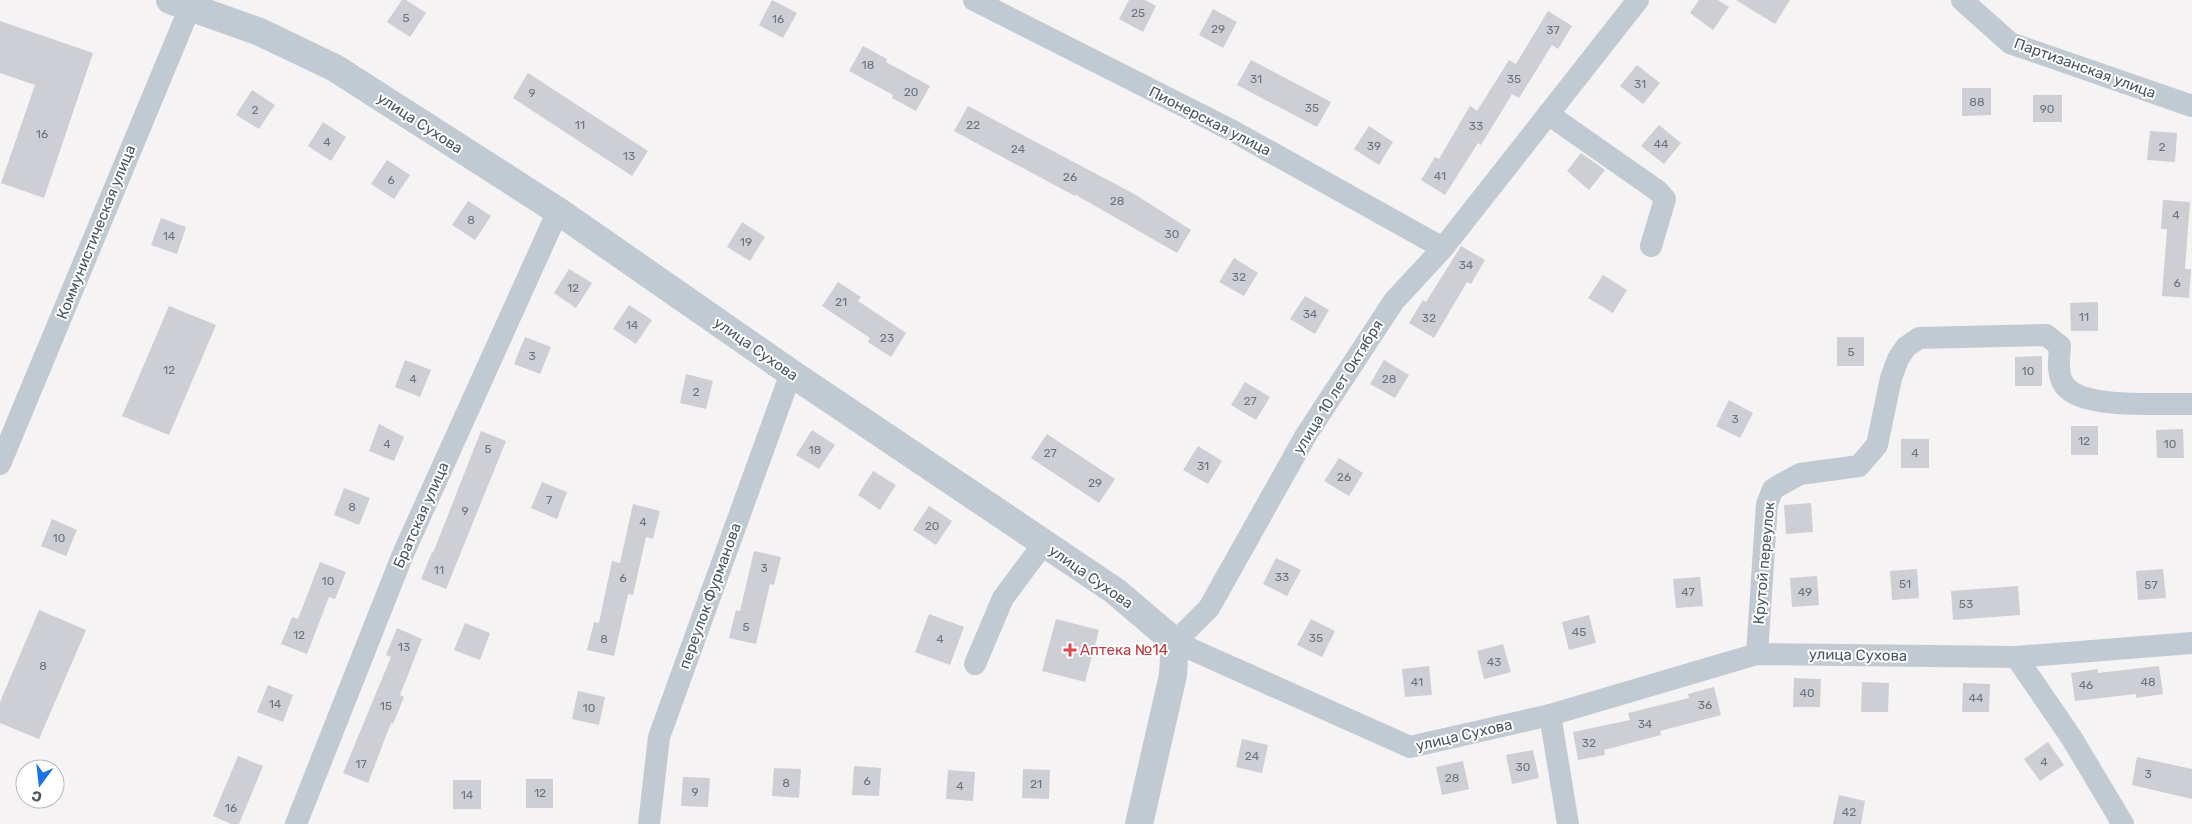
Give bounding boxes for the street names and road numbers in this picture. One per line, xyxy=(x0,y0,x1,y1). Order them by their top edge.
street label: Партизанская улица xyxy=(2012,34,2158,102)
street label: Пионерская улица xyxy=(1146,82,1274,160)
street label: улица Сухова xyxy=(374,89,466,157)
street label: Коммунистическая улица xyxy=(53,142,139,322)
street label: улица Сухова xyxy=(711,313,801,385)
street label: улица 10 лет Октября xyxy=(1289,317,1387,457)
street label: Братская улица xyxy=(390,459,452,571)
street label: Крутой переулок xyxy=(1750,501,1778,625)
street label: переулок Фурманова xyxy=(675,521,745,671)
street label: улица Сухова xyxy=(1046,541,1136,613)
street label: улица Сухова xyxy=(1809,645,1907,665)
street label: улица Сухова xyxy=(1414,715,1514,755)

